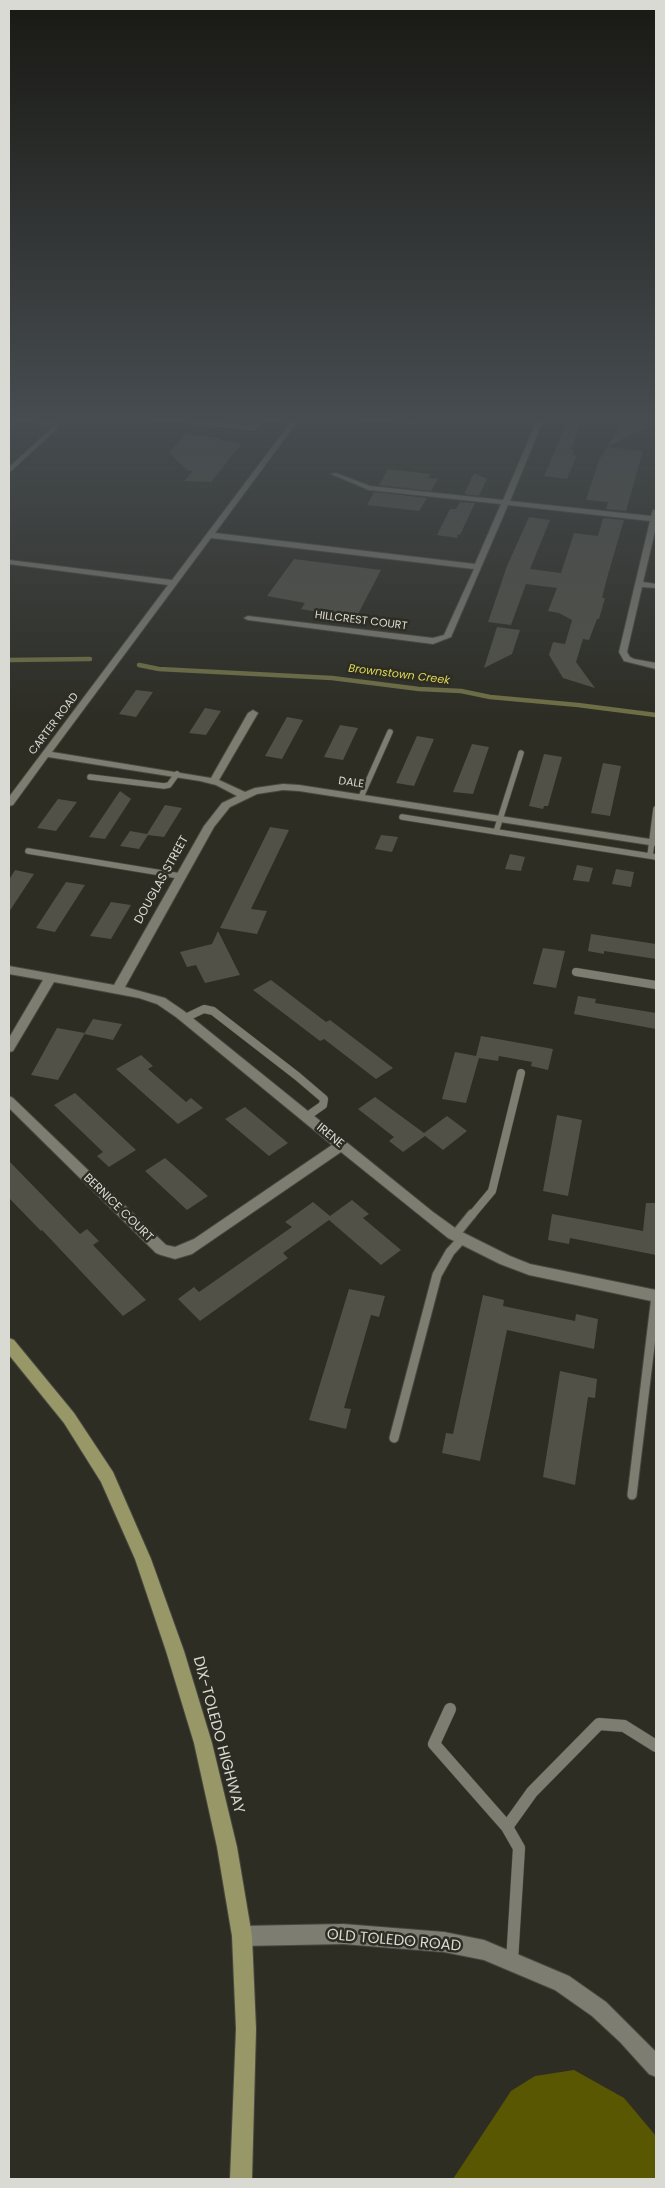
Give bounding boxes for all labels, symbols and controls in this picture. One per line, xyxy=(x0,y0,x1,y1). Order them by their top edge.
street label: HILLCREST COURT xyxy=(314,609,408,633)
water label: Brownstown Creek xyxy=(348,662,450,688)
street label: CARTER ROAD xyxy=(26,690,82,758)
street label: DALE xyxy=(337,775,365,791)
street label: DOUGLAS STREET xyxy=(132,833,192,927)
street label: IRENE xyxy=(313,1121,347,1151)
street label: BERNICE COURT xyxy=(80,1171,156,1245)
street label: DIX-TOLEDO HIGHWAY xyxy=(188,1654,248,1816)
street label: OLD TOLEDO ROAD xyxy=(326,1926,462,1956)

